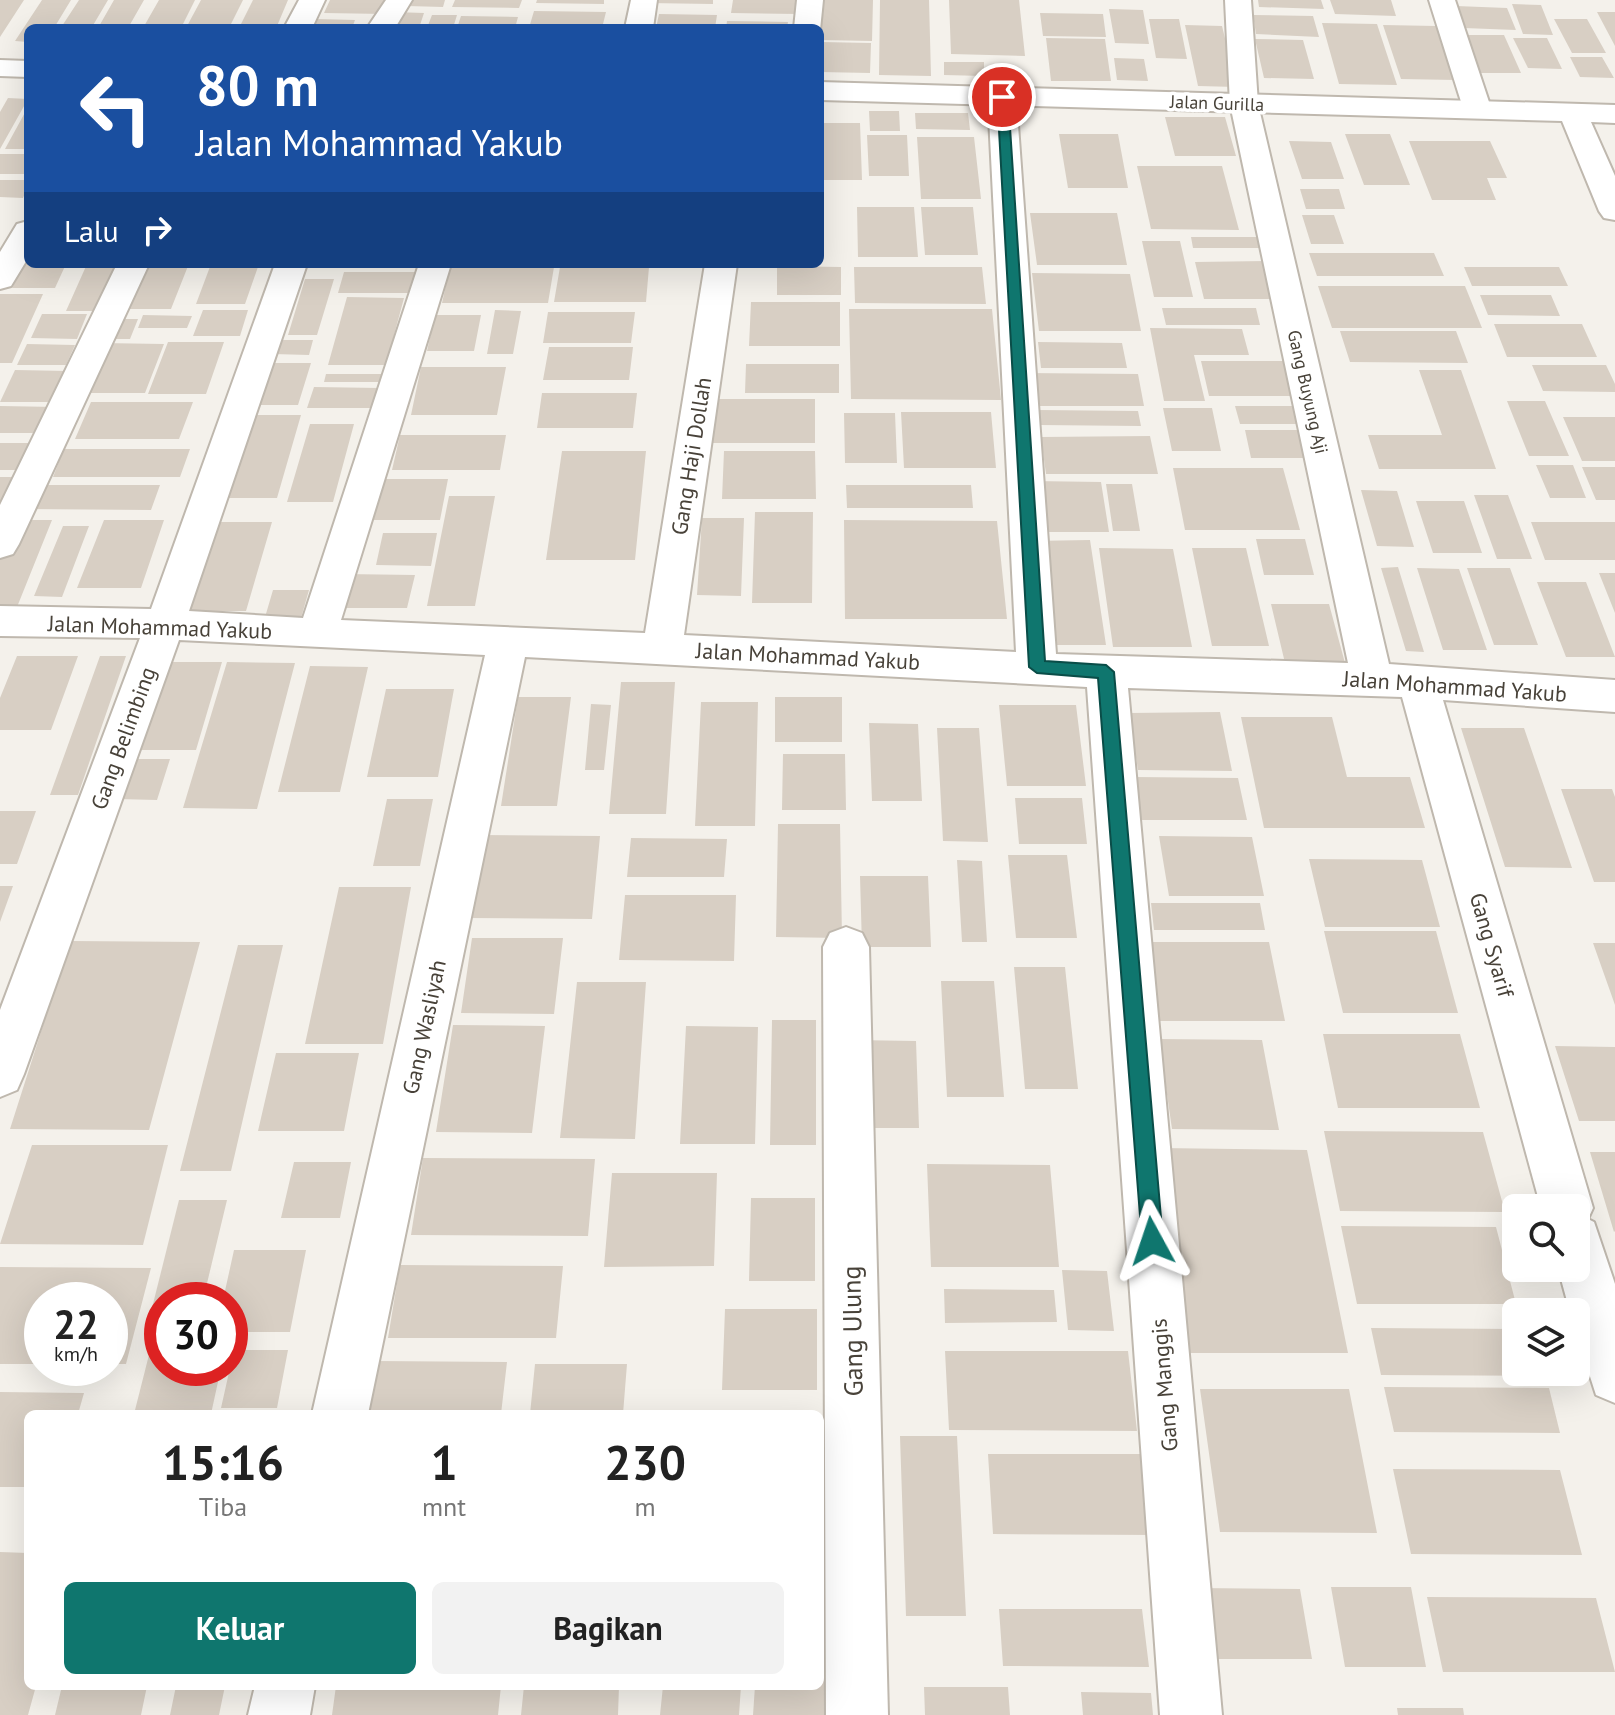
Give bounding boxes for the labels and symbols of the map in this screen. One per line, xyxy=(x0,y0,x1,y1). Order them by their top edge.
pin xyxy=(968,63,1036,131)
street label: Jalan Gurilla xyxy=(1169,90,1264,116)
street label: Gang Buyung Aji xyxy=(1283,328,1333,456)
street label: Gang Haji Dollah xyxy=(665,375,717,537)
street label: Jalan Mohammad Yakub xyxy=(46,609,273,645)
street label: Jalan Mohammad Yakub xyxy=(694,636,921,676)
street label: Gang Belimbing xyxy=(84,663,162,813)
street label: Jalan Mohammad Yakub xyxy=(1341,664,1568,708)
street label: Gang Syarif xyxy=(1464,890,1521,1001)
street label: Gang Wasliyah xyxy=(396,957,452,1097)
position arrow xyxy=(1110,1199,1194,1283)
street label: Gang Ulung xyxy=(834,1265,870,1397)
speed limit sign: 30 xyxy=(144,1282,248,1386)
street label: Gang Manggis xyxy=(1144,1317,1184,1453)

